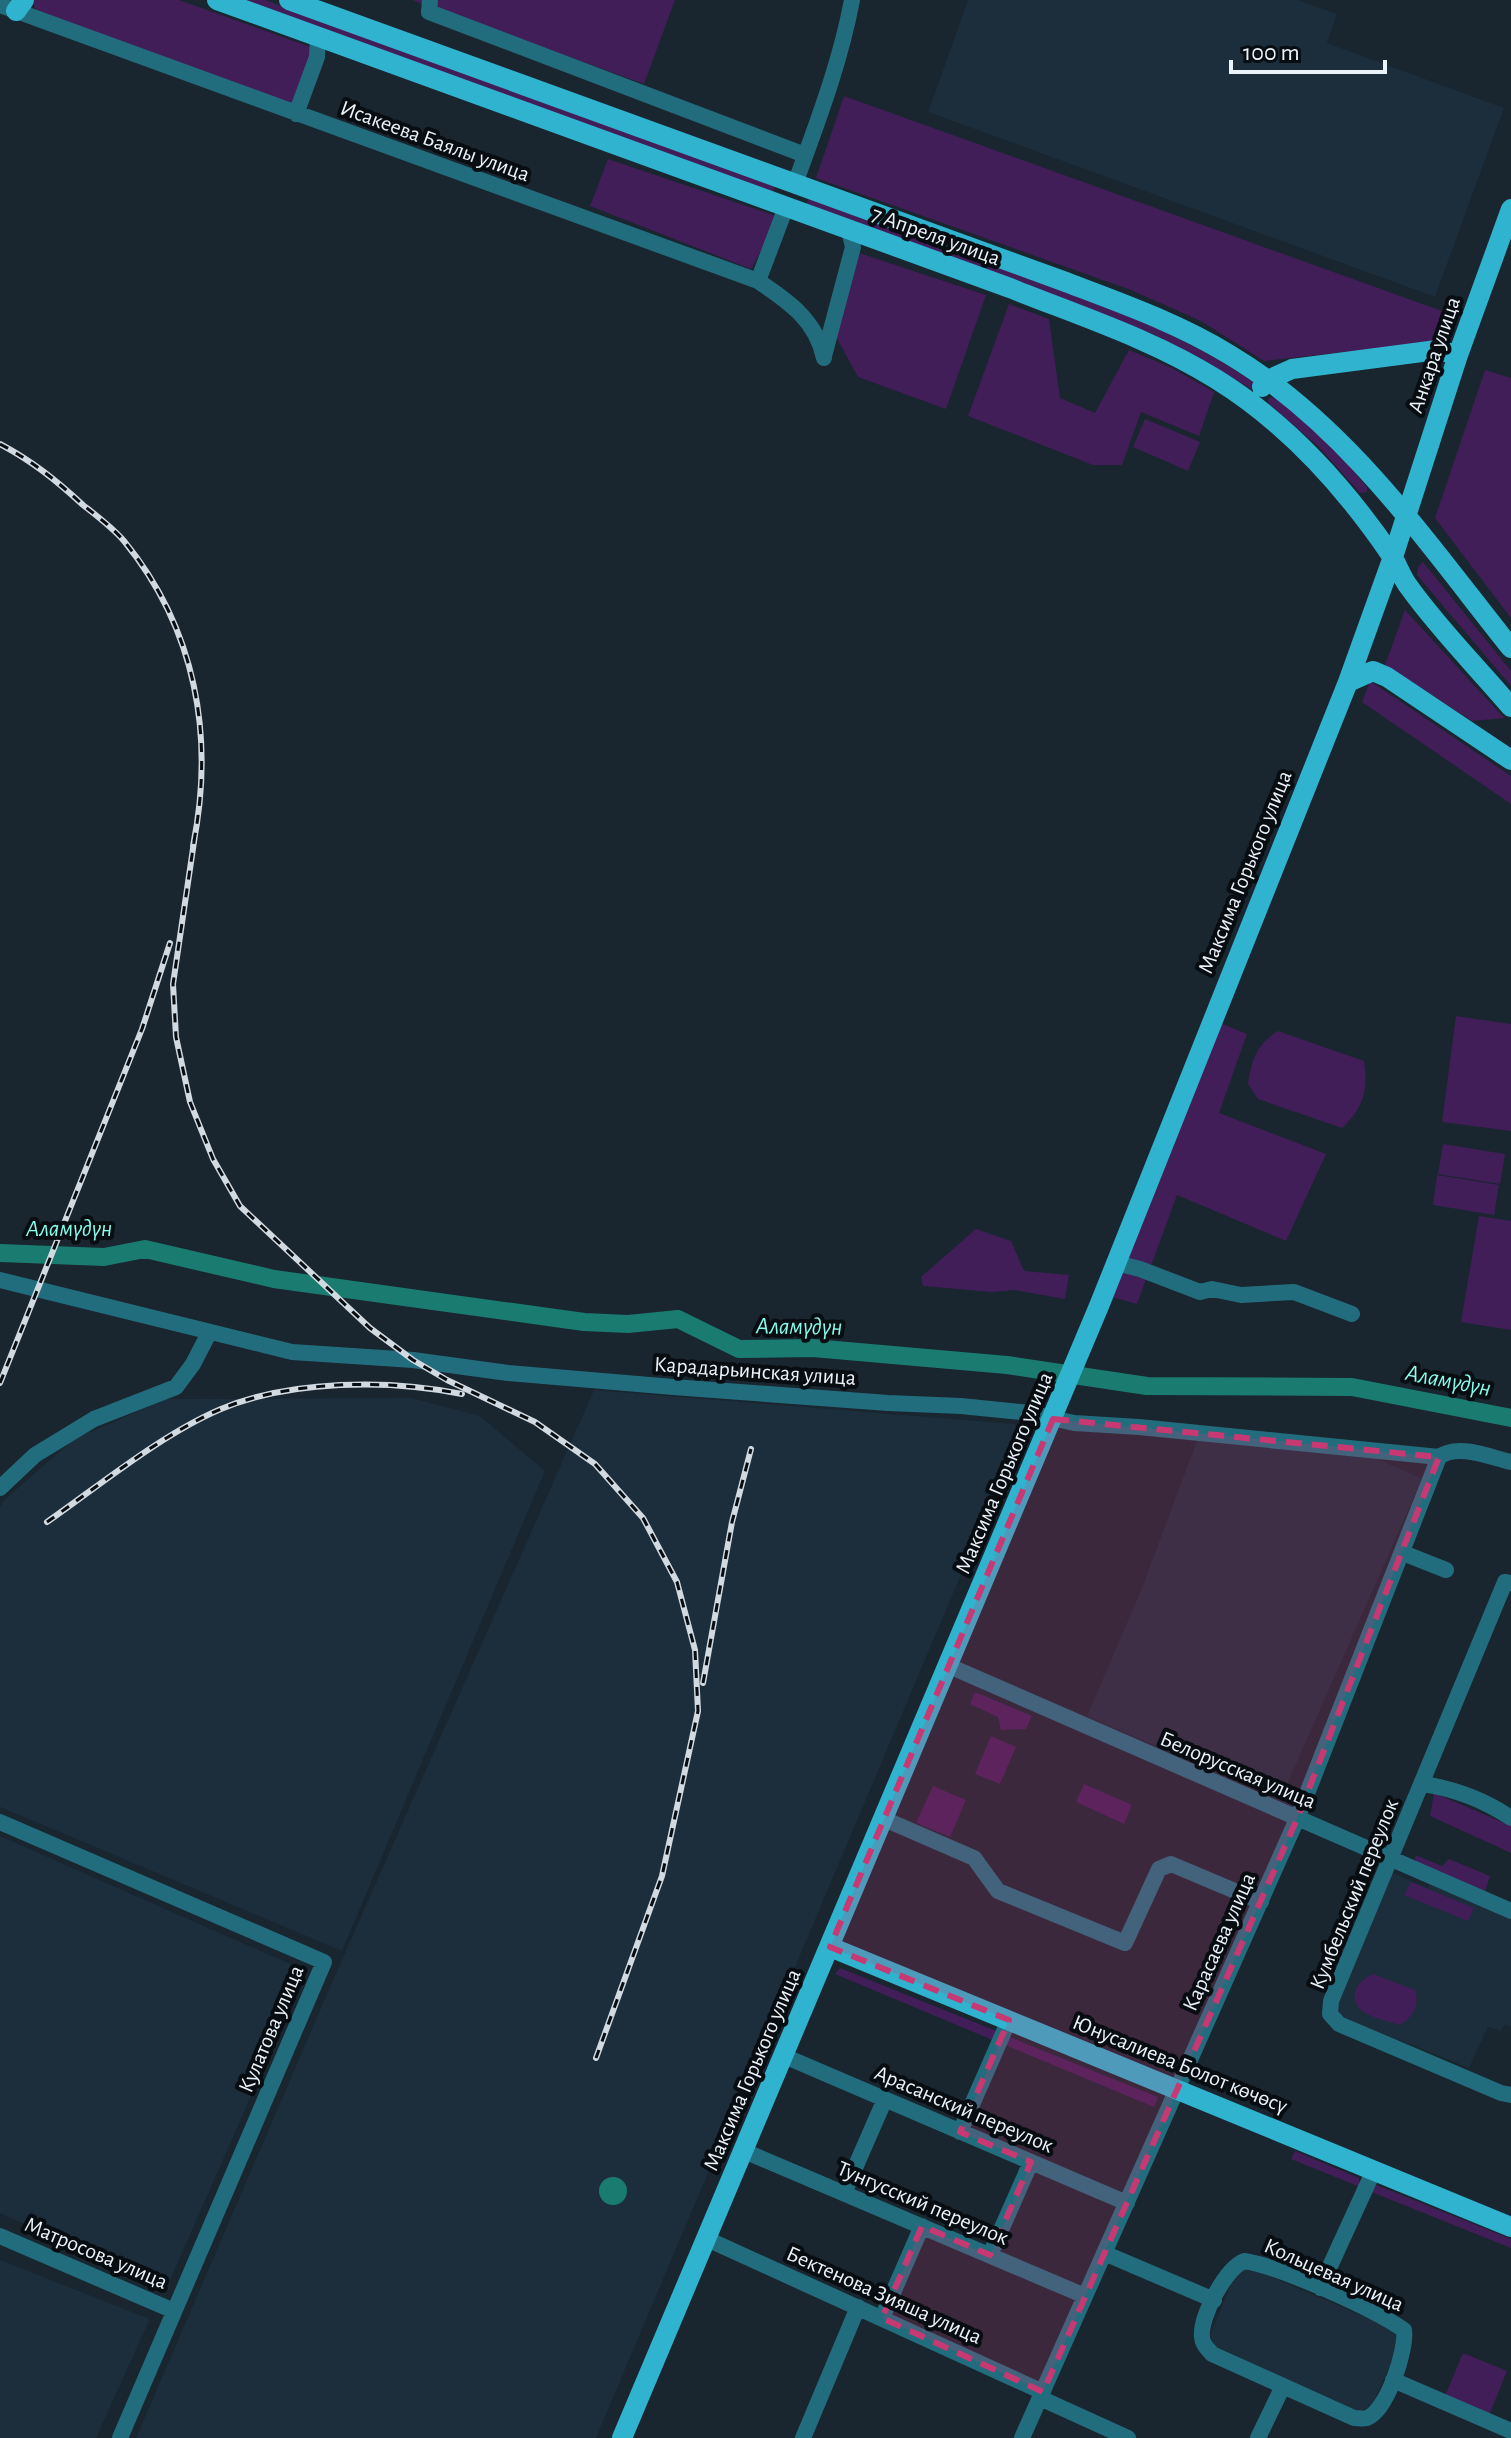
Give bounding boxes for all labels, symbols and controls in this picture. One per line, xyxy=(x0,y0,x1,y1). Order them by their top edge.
scale bar xyxy=(1231,24,1385,74)
text: 100 m xyxy=(1243,41,1300,65)
street label: Исакеева Баялы улица xyxy=(337,96,533,186)
street label: 7 Апреля улица xyxy=(869,203,1003,269)
street label: Анкара улица xyxy=(1404,294,1464,416)
street label: Максима Горького улица xyxy=(1194,767,1296,977)
water label: Аламүдүн xyxy=(25,1217,112,1241)
water label: Аламүдүн xyxy=(754,1314,843,1340)
street label: Карадарьинская улица xyxy=(653,1353,857,1389)
water label: Аламүдүн xyxy=(1402,1361,1493,1401)
street label: Максима Горького улица xyxy=(952,1369,1056,1577)
street label: Белорусская улица xyxy=(1157,1727,1319,1813)
street label: Кумбельский переулок xyxy=(1306,1796,1402,1992)
street label: Карасаева улица xyxy=(1179,1870,1259,2014)
street label: Кулатова улица xyxy=(234,1962,308,2096)
street label: Максима Горького улица xyxy=(700,1966,804,2174)
street label: Юнусалиева Болот көчөсү xyxy=(1069,2011,1291,2117)
street label: Арасанский переулок xyxy=(871,2061,1057,2157)
street label: Тунгусский переулок xyxy=(834,2157,1012,2249)
street label: Матросова улица xyxy=(21,2213,171,2293)
street label: Кольцевая улица xyxy=(1261,2234,1407,2316)
street label: Бектенова Зияша улица xyxy=(783,2242,985,2348)

